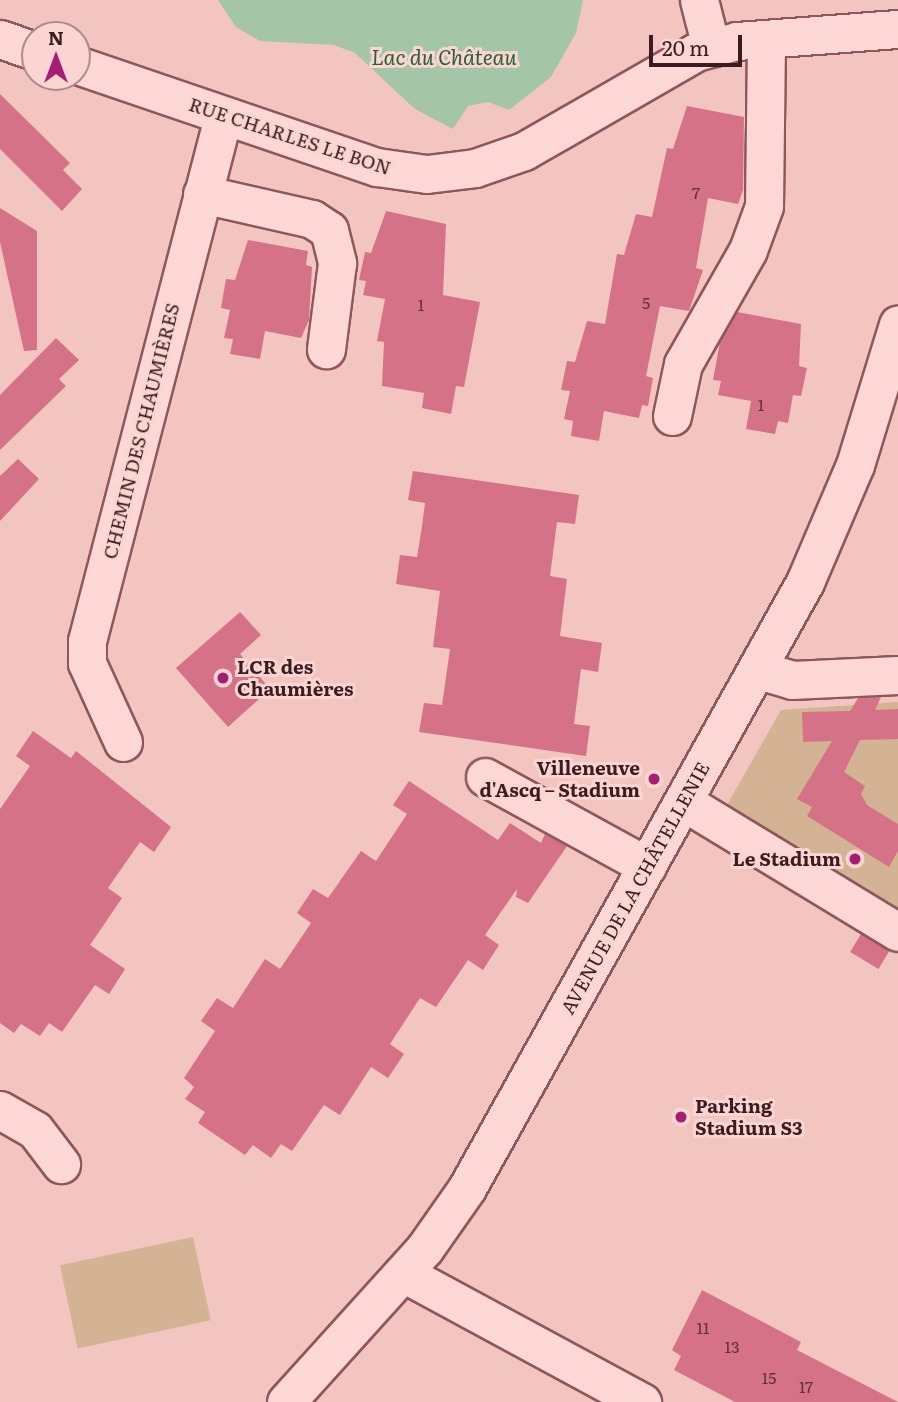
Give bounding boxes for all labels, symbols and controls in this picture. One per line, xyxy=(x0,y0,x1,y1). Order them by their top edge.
north arrow xyxy=(21,21,91,91)
scale bar xyxy=(653,21,746,65)
text: N xyxy=(48,23,64,51)
text: 20 m xyxy=(662,31,709,62)
water label: Lac du Château xyxy=(371,43,517,69)
street label: RUE CHARLES LE BON xyxy=(186,93,394,179)
house number: 7 xyxy=(692,182,700,202)
house number: 5 xyxy=(642,292,650,312)
house number: 1 xyxy=(418,294,424,314)
street label: CHEMIN DES CHAUMIÈRES xyxy=(98,301,184,561)
house number: 1 xyxy=(758,394,764,414)
place label: LCR des Chaumières xyxy=(237,656,353,700)
marker: LCR des Chaumières xyxy=(215,670,231,686)
place label: Villeneuve d'Ascq – Stadium xyxy=(480,757,640,801)
street label: AVENUE DE LA CHÂTELLENIE xyxy=(556,758,714,1018)
marker: Villeneuve d'Ascq – Stadium xyxy=(646,771,662,787)
place label: Le Stadium xyxy=(732,848,841,870)
marker: Le Stadium xyxy=(847,851,863,867)
place label: Parking Stadium S3 xyxy=(695,1095,803,1139)
marker: Parking Stadium S3 xyxy=(673,1109,689,1125)
house number: 11 xyxy=(696,1317,710,1337)
house number: 13 xyxy=(724,1336,740,1356)
house number: 15 xyxy=(762,1367,776,1387)
house number: 17 xyxy=(799,1376,813,1396)

